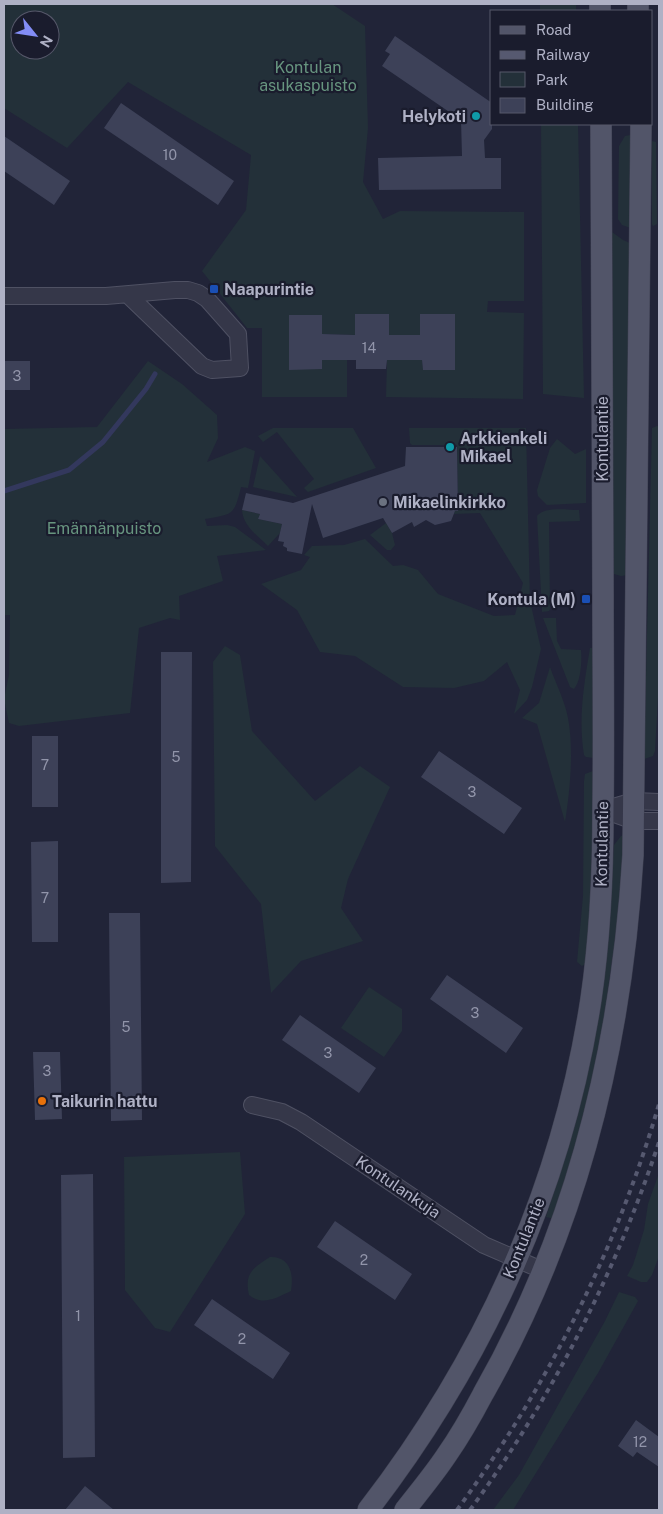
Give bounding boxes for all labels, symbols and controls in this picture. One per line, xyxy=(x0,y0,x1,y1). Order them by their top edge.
north arrow xyxy=(10,10,60,60)
legend xyxy=(490,10,653,125)
text: Road xyxy=(536,21,572,38)
text: N xyxy=(37,33,56,50)
text: Railway xyxy=(536,46,590,63)
park label: Kontulan asukaspuisto xyxy=(259,58,357,95)
text: Park xyxy=(536,71,568,88)
text: Building xyxy=(536,96,594,113)
place label: Helykoti xyxy=(402,107,466,126)
marker: Helykoti xyxy=(470,110,482,122)
house number: 10 xyxy=(163,147,177,163)
place label: Naapurintie xyxy=(224,280,314,299)
marker: Naapurintie xyxy=(208,283,220,295)
house number: 14 xyxy=(362,340,376,356)
house number: 3 xyxy=(13,368,22,384)
street label: Kontulantie xyxy=(593,396,612,482)
place label: Arkkienkeli Mikael xyxy=(460,429,547,466)
marker: Arkkienkeli Mikael xyxy=(444,441,456,453)
place label: Mikaelinkirkko xyxy=(393,493,506,512)
marker: Mikaelinkirkko xyxy=(377,496,389,508)
park label: Emännänpuisto xyxy=(47,519,161,538)
place label: Kontula (M) xyxy=(487,590,576,609)
marker: Kontula (M) xyxy=(580,593,592,605)
house number: 5 xyxy=(172,749,181,765)
house number: 7 xyxy=(41,757,49,773)
house number: 3 xyxy=(468,784,477,800)
street label: Kontulantie xyxy=(592,801,612,887)
house number: 7 xyxy=(41,890,49,906)
house number: 3 xyxy=(471,1005,480,1021)
house number: 5 xyxy=(122,1019,131,1035)
house number: 3 xyxy=(324,1045,333,1061)
house number: 3 xyxy=(43,1063,52,1079)
place label: Taikurin hattu xyxy=(52,1092,157,1111)
marker: Taikurin hattu xyxy=(36,1095,48,1107)
street label: Kontulankuja xyxy=(352,1152,444,1222)
street label: Kontulantie xyxy=(499,1195,549,1281)
house number: 2 xyxy=(360,1252,368,1268)
house number: 1 xyxy=(75,1308,81,1324)
house number: 2 xyxy=(238,1331,246,1347)
house number: 12 xyxy=(633,1434,647,1450)

